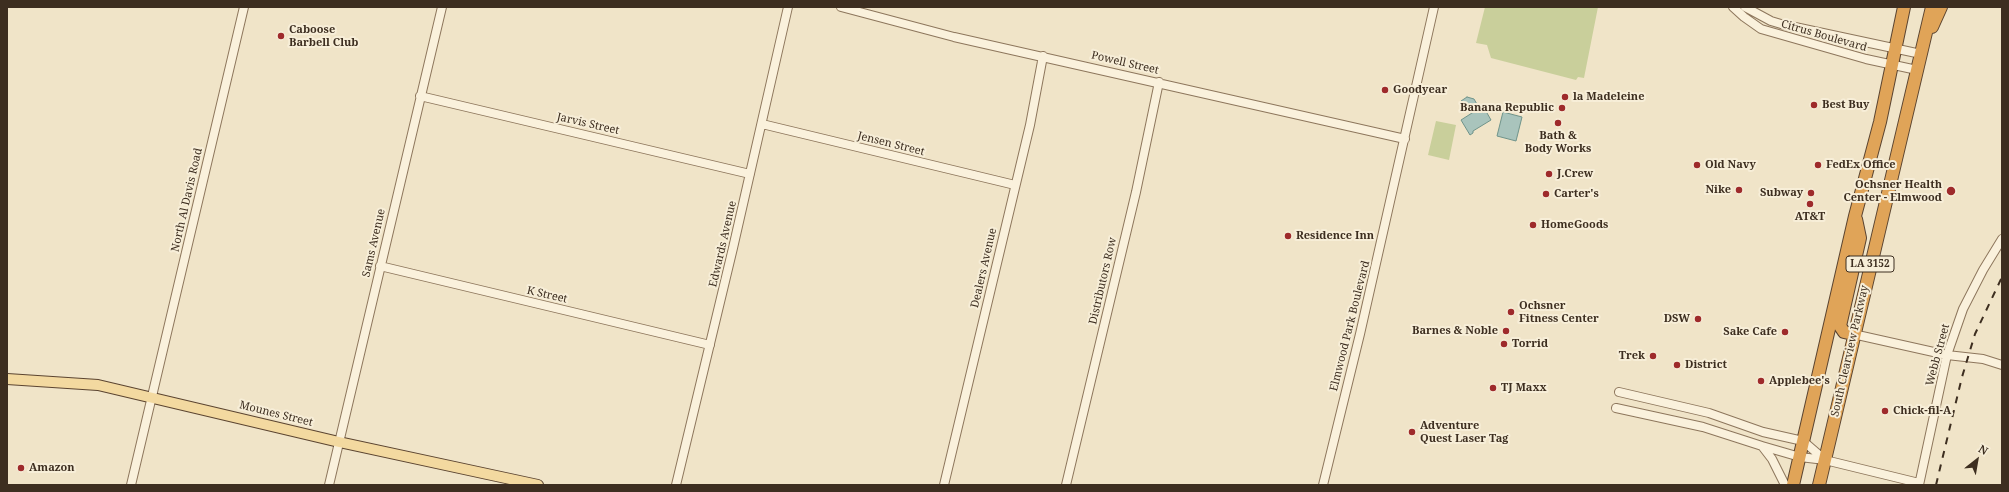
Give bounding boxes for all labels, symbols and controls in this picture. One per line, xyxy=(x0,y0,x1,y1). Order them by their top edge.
street label: Citrus Boulevard xyxy=(1780,17,1868,55)
place label: Caboose Barbell Club xyxy=(289,23,358,49)
marker: Caboose Barbell Club xyxy=(276,31,286,41)
street label: Powell Street xyxy=(1090,49,1160,77)
place label: Goodyear xyxy=(1393,83,1447,97)
marker: Goodyear xyxy=(1380,85,1390,95)
place label: la Madeleine xyxy=(1573,90,1644,104)
marker: la Madeleine xyxy=(1560,92,1570,102)
place label: Best Buy xyxy=(1822,98,1869,112)
marker: Best Buy xyxy=(1809,100,1819,110)
place label: Banana Republic xyxy=(1460,101,1554,115)
marker: Banana Republic xyxy=(1557,103,1567,113)
street label: Jarvis Street xyxy=(555,110,621,138)
marker: Bath & Body Works xyxy=(1553,118,1563,128)
street label: Jensen Street xyxy=(856,129,926,159)
place label: Bath & Body Works xyxy=(1525,129,1591,155)
street label: North Al Davis Road xyxy=(169,147,205,253)
place label: Old Navy xyxy=(1705,158,1756,172)
place label: FedEx Office xyxy=(1826,158,1896,172)
marker: Old Navy xyxy=(1692,160,1702,170)
marker: FedEx Office xyxy=(1813,160,1823,170)
place label: J.Crew xyxy=(1557,167,1593,181)
marker: J.Crew xyxy=(1544,169,1554,179)
place label: Ochsner Health Center - Elmwood xyxy=(1843,178,1942,204)
place label: Nike xyxy=(1705,183,1731,197)
marker: Nike xyxy=(1734,185,1744,195)
marker: Ochsner Health Center - Elmwood xyxy=(1945,185,1957,197)
place label: Subway xyxy=(1760,186,1803,200)
place label: Carter's xyxy=(1554,187,1599,201)
marker: Subway xyxy=(1806,188,1816,198)
marker: Carter's xyxy=(1541,189,1551,199)
street label: Edwards Avenue xyxy=(707,199,739,289)
marker: AT&T xyxy=(1805,199,1815,209)
street label: Sams Avenue xyxy=(360,208,388,278)
place label: AT&T xyxy=(1795,210,1825,224)
place label: HomeGoods xyxy=(1541,218,1608,232)
marker: HomeGoods xyxy=(1528,220,1538,230)
street label: Dealers Avenue xyxy=(968,227,1000,309)
place label: Residence Inn xyxy=(1296,229,1374,243)
marker: Residence Inn xyxy=(1283,231,1293,241)
street label: Distributors Row xyxy=(1087,236,1119,326)
road number: LA 3152 xyxy=(1846,256,1894,272)
street label: Elmwood Park Boulevard xyxy=(1327,259,1373,393)
street label: K Street xyxy=(525,284,569,306)
street label: South Clearview Parkway xyxy=(1828,284,1872,418)
place label: Ochsner Fitness Center xyxy=(1519,299,1599,325)
marker: Ochsner Fitness Center xyxy=(1506,307,1516,317)
place label: DSW xyxy=(1664,312,1690,326)
marker: DSW xyxy=(1693,314,1703,324)
street label: Webb Street xyxy=(1923,322,1953,388)
place label: Barnes & Noble xyxy=(1412,324,1498,338)
place label: Sake Cafe xyxy=(1723,325,1777,339)
marker: Barnes & Noble xyxy=(1501,326,1511,336)
marker: Sake Cafe xyxy=(1780,327,1790,337)
place label: Torrid xyxy=(1512,337,1548,351)
marker: Torrid xyxy=(1499,339,1509,349)
place label: Trek xyxy=(1619,349,1645,363)
marker: Trek xyxy=(1648,351,1658,361)
place label: District xyxy=(1685,358,1727,372)
marker: District xyxy=(1672,360,1682,370)
place label: Applebee's xyxy=(1769,374,1830,388)
marker: Applebee's xyxy=(1756,376,1766,386)
place label: TJ Maxx xyxy=(1501,381,1547,395)
marker: TJ Maxx xyxy=(1488,383,1498,393)
street label: Mounes Street xyxy=(238,399,314,429)
place label: Chick-fil-A xyxy=(1893,404,1951,418)
marker: Chick-fil-A xyxy=(1880,406,1890,416)
place label: Adventure Quest Laser Tag xyxy=(1420,419,1508,445)
marker: Adventure Quest Laser Tag xyxy=(1407,427,1417,437)
north arrow xyxy=(1957,440,1997,480)
text: N xyxy=(1976,441,1991,458)
place label: Amazon xyxy=(29,461,75,475)
marker: Amazon xyxy=(16,463,26,473)

